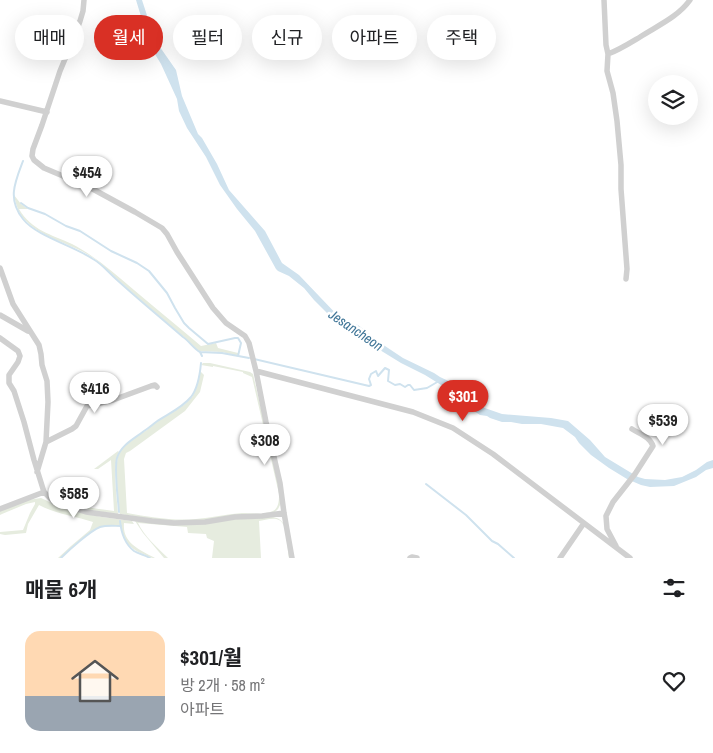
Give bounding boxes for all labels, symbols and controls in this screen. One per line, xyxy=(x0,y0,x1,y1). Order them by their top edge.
chip: 매매 xyxy=(15,15,84,60)
chip: 월세 xyxy=(94,15,163,60)
chip: 필터 xyxy=(173,15,242,60)
chip: 신규 xyxy=(252,15,322,60)
chip: 아파트 xyxy=(332,15,417,60)
chip: 주택 xyxy=(427,15,496,60)
map controls xyxy=(648,75,698,125)
button: layers xyxy=(648,75,698,125)
pin: $454 xyxy=(57,156,117,198)
text: $454 xyxy=(72,161,102,183)
water label: Jesancheon xyxy=(324,305,387,355)
pin: $416 xyxy=(65,372,125,414)
text: $416 xyxy=(80,377,110,399)
pin: $301 xyxy=(433,380,493,422)
text: $301 xyxy=(448,385,478,407)
pin: $539 xyxy=(633,404,693,446)
text: $539 xyxy=(648,409,678,431)
pin: $308 xyxy=(235,424,295,466)
text: $308 xyxy=(250,429,280,451)
pin: $585 xyxy=(44,476,104,519)
text: $585 xyxy=(59,482,89,504)
icon: filters xyxy=(660,574,688,602)
text: 매물 6개 xyxy=(25,575,97,604)
text: $301/월 xyxy=(180,643,242,672)
icon: home xyxy=(65,651,125,711)
icon: heart xyxy=(660,667,688,695)
text: 방 2개 · 58 m² xyxy=(180,674,265,696)
text: 아파트 xyxy=(180,698,224,720)

